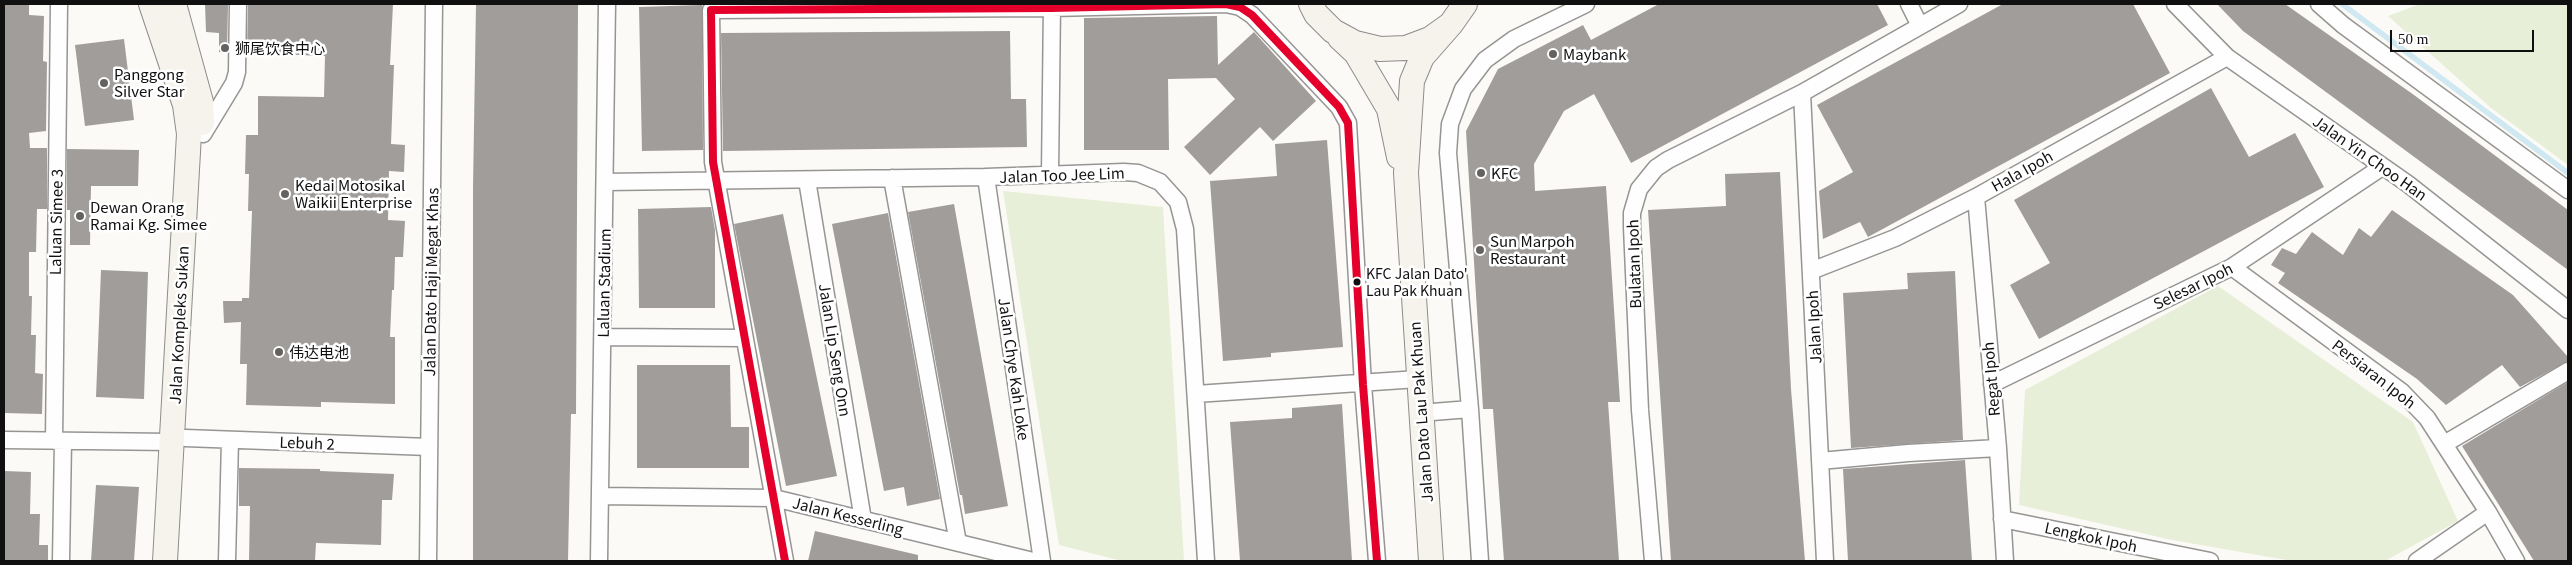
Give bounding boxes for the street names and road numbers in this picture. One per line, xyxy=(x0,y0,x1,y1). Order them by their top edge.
street label: Jalan Yin Choo Han xyxy=(2310,112,2430,204)
street label: Hala Ipoh xyxy=(1988,147,2056,195)
street label: Jalan Too Jee Lim xyxy=(999,164,1125,186)
street label: Laluan Simee 3 xyxy=(46,169,66,275)
street label: Jalan Dato Haji Megat Khas xyxy=(420,187,442,377)
street label: Bulatan Ipoh xyxy=(1623,219,1645,309)
street label: Laluan Stadium xyxy=(594,228,614,338)
street label: Jalan Kompleks Sukan xyxy=(166,245,192,405)
street label: Selesar Ipoh xyxy=(2150,259,2236,313)
street label: Jalan Lip Seng Onn xyxy=(816,282,854,418)
street label: Jalan Ipoh xyxy=(1803,290,1825,364)
street label: Jalan Chye Kah Loke xyxy=(995,297,1033,441)
street label: Jalan Dato Lau Pak Khuan xyxy=(1406,321,1436,503)
street label: Persiaran Ipoh xyxy=(2329,336,2419,412)
street label: Regat Ipoh xyxy=(1979,341,2003,417)
street label: Lebuh 2 xyxy=(279,433,335,453)
street label: Jalan Kesserling xyxy=(791,494,905,538)
street label: Lengkok Ipoh xyxy=(2043,518,2139,556)

